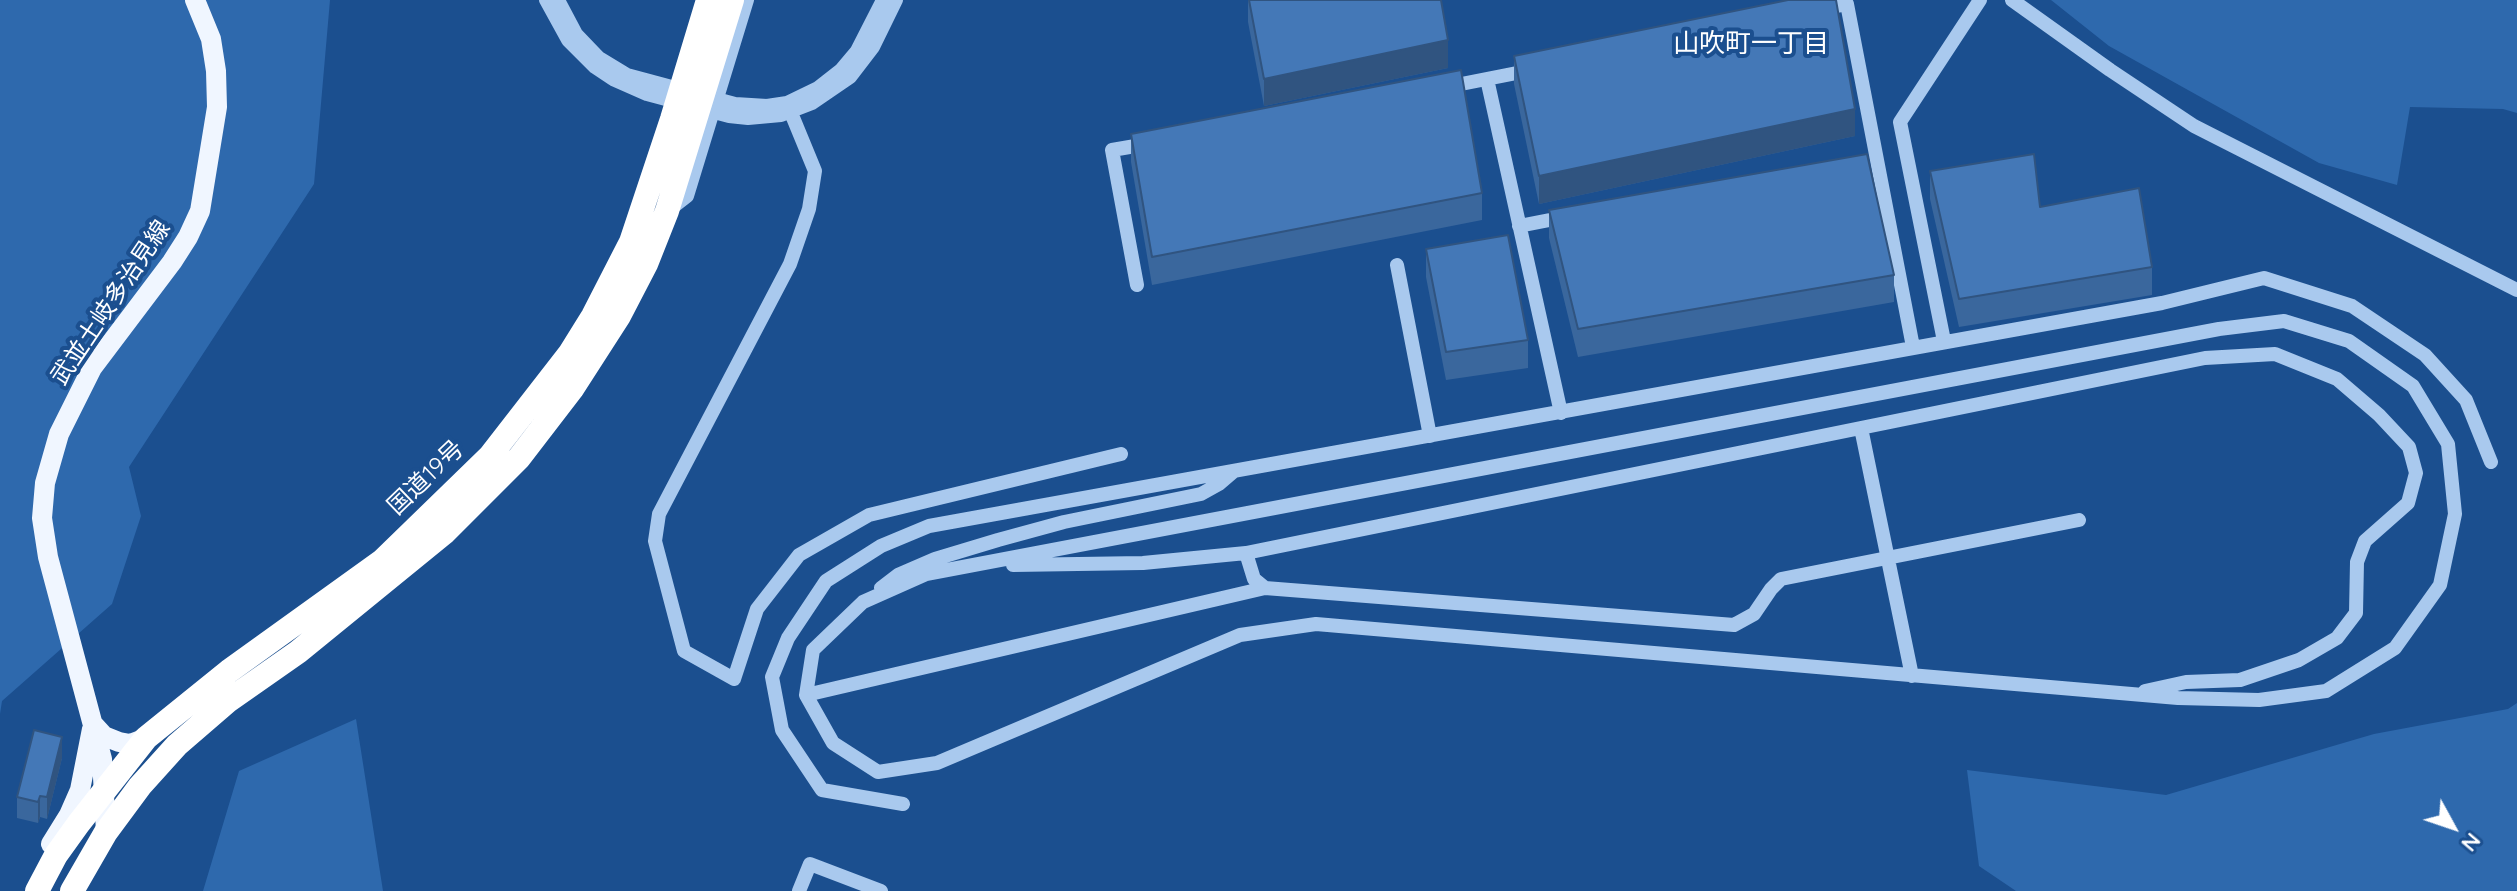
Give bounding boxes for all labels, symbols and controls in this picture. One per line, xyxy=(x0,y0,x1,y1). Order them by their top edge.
district label: 山吹町一丁目 xyxy=(1673,28,1829,60)
street label: 武並土岐多治見線 xyxy=(45,215,177,391)
street label: 国道19号 xyxy=(382,435,470,521)
north arrow xyxy=(2413,787,2493,867)
text: N xyxy=(2455,827,2487,858)

